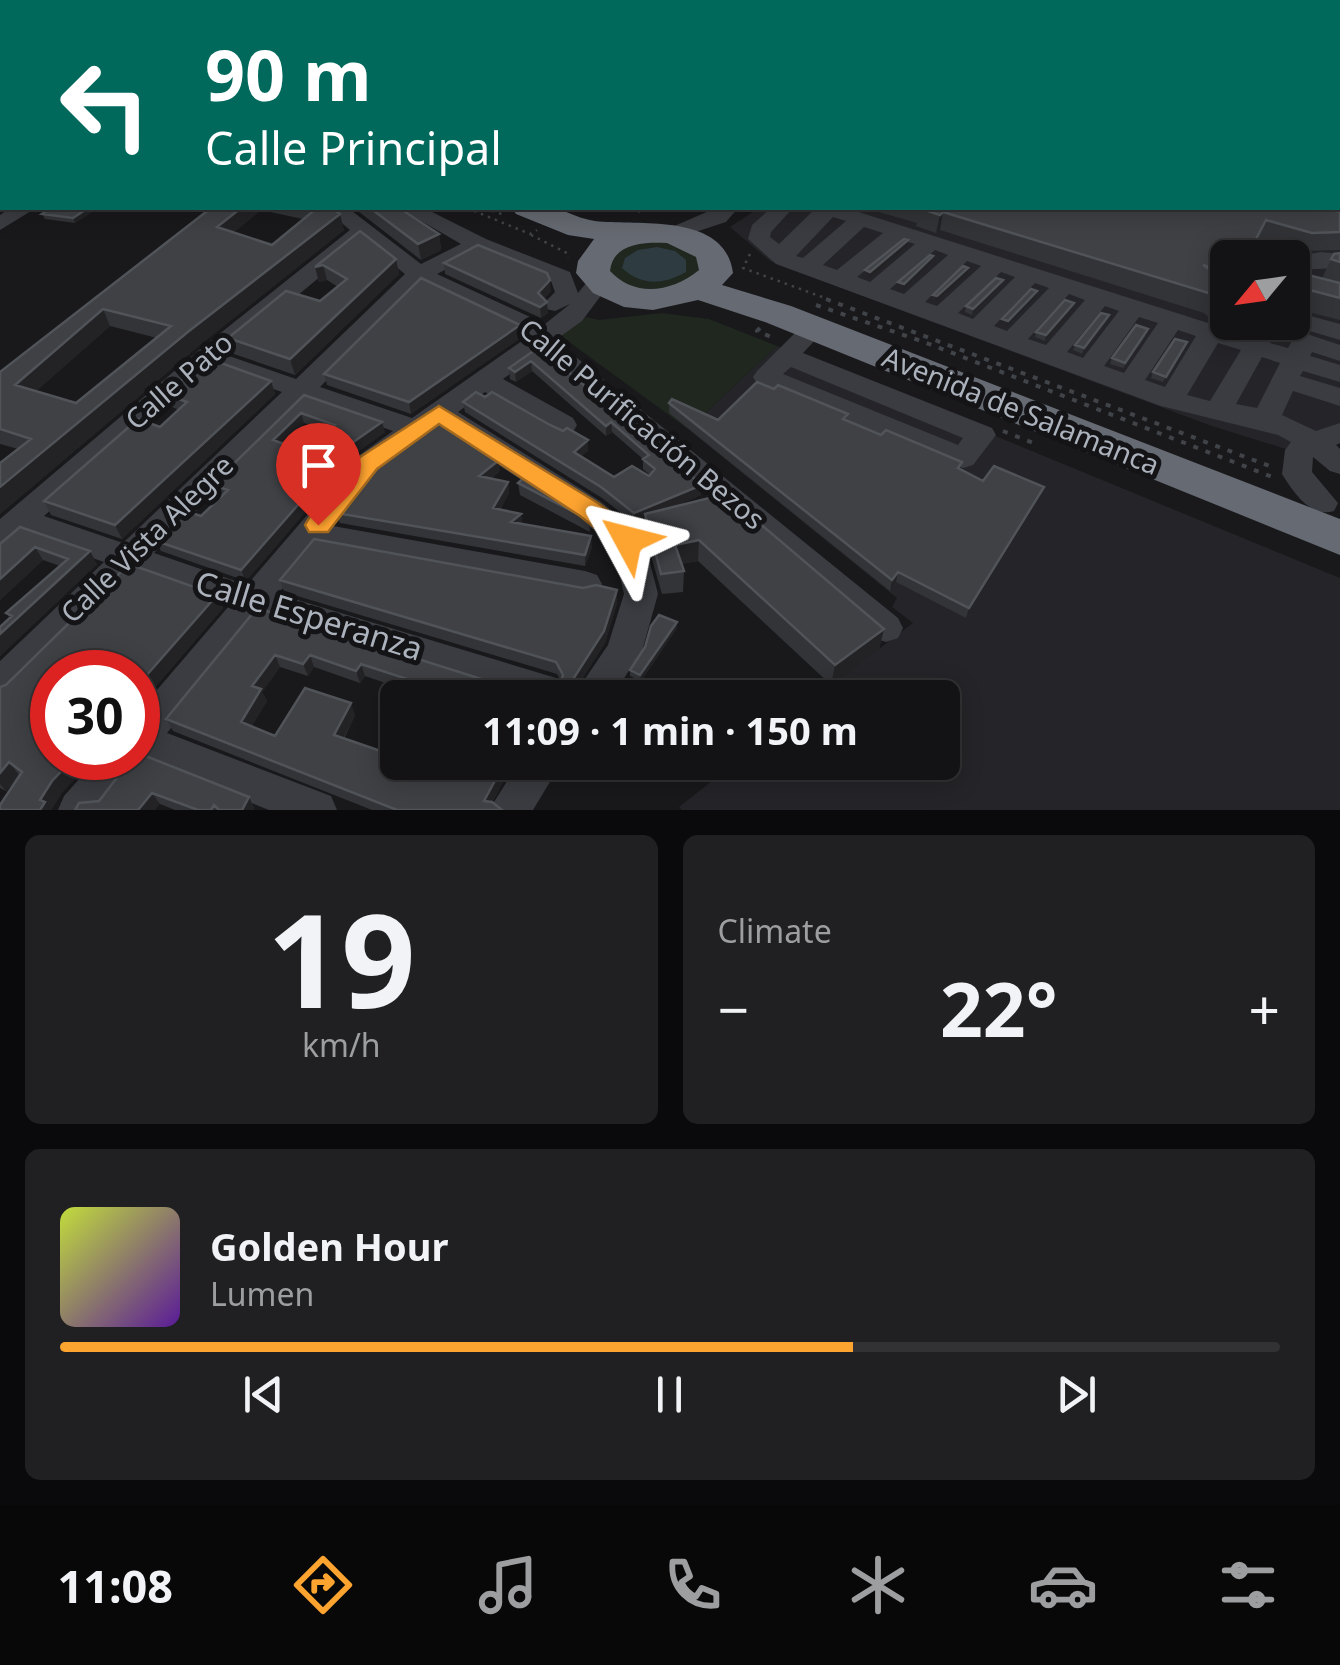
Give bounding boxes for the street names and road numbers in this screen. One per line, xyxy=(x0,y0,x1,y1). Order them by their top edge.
street label: Calle Purificación Bezos xyxy=(512,309,773,537)
street label: Calle Pato xyxy=(117,323,240,437)
street label: Avenida de Salamanca xyxy=(877,337,1165,483)
street label: Calle Vista Alegre xyxy=(52,446,241,631)
street label: Calle Esperanza xyxy=(191,560,428,670)

